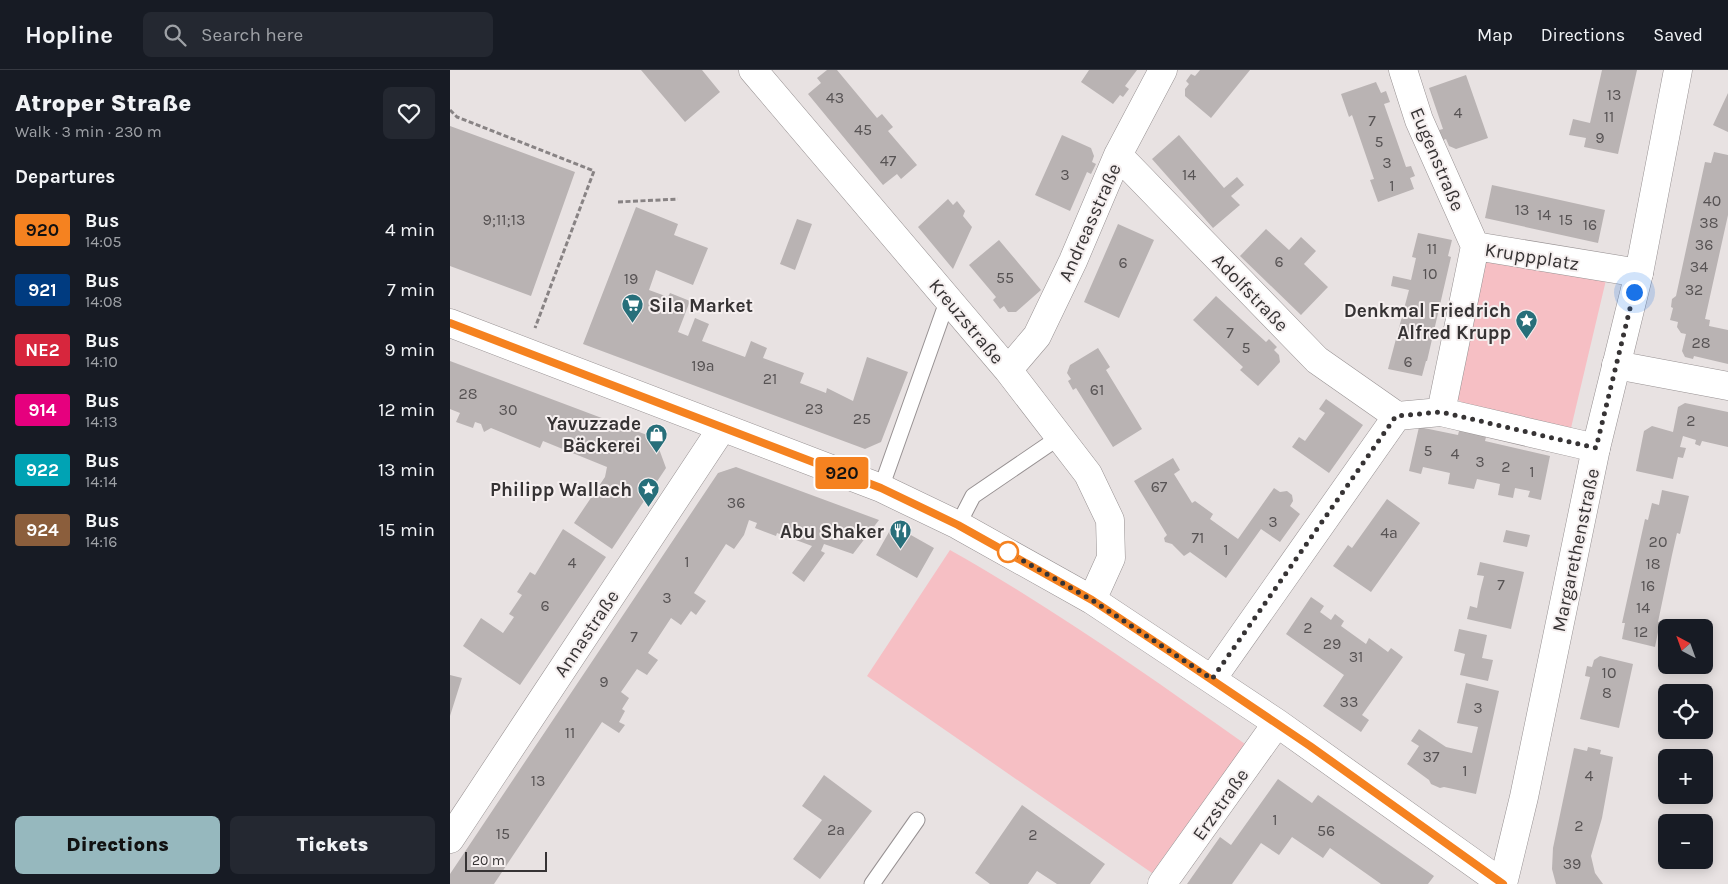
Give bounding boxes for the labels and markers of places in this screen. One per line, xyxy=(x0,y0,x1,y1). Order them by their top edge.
supermarket icon: Sila Market xyxy=(621,293,645,324)
place label: Sila Market xyxy=(649,295,753,317)
place label: Denkmal Friedrich Alfred Krupp xyxy=(1344,300,1511,344)
place icon: Denkmal Friedrich Alfred Krupp xyxy=(1515,309,1539,340)
place label: Yavuzzade Bäckerei xyxy=(547,413,641,457)
shop icon: Yavuzzade Bäckerei xyxy=(645,422,669,453)
place icon: Philipp Wallach xyxy=(636,477,660,508)
place label: Philipp Wallach xyxy=(490,479,632,501)
restaurant icon: Abu Shaker xyxy=(888,519,912,550)
place label: Abu Shaker xyxy=(780,521,885,543)
unlabelled marker xyxy=(997,541,1019,563)

